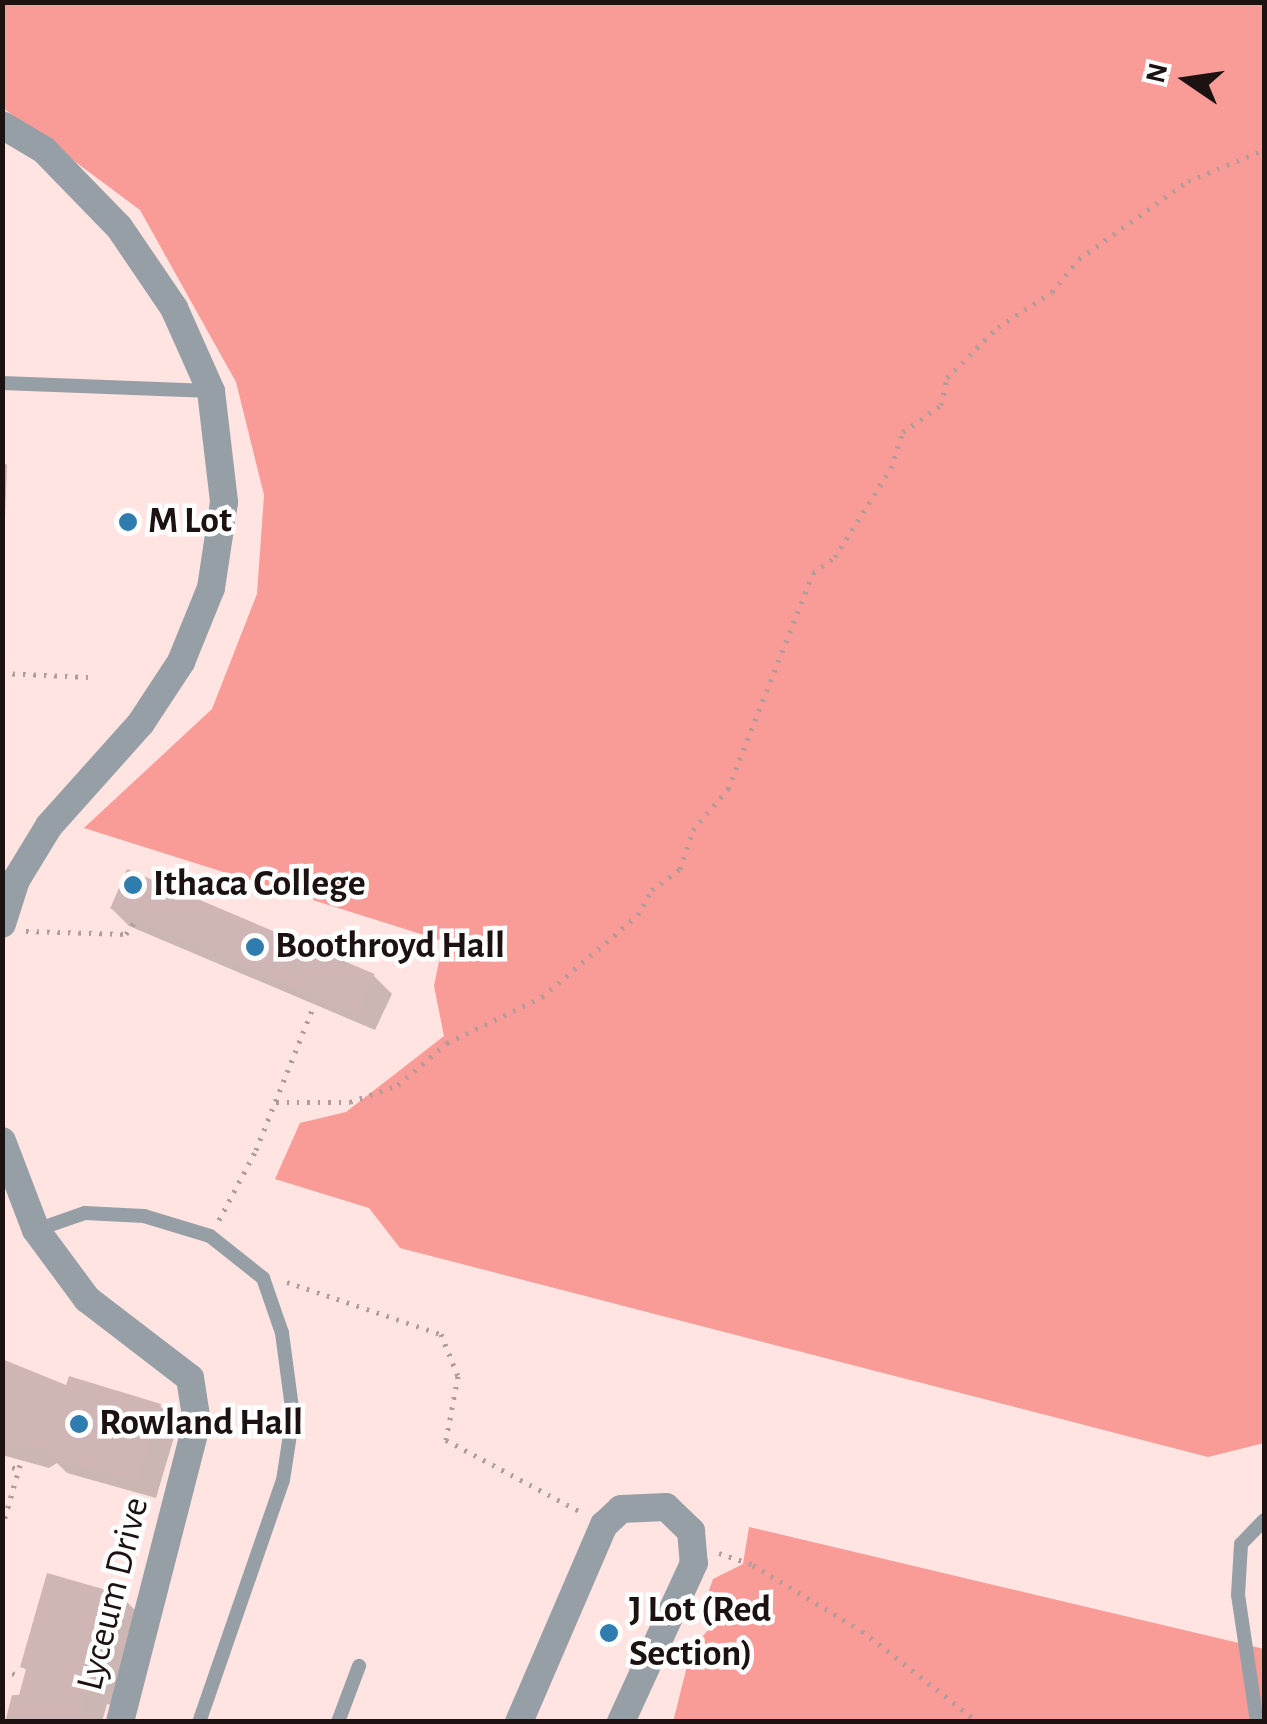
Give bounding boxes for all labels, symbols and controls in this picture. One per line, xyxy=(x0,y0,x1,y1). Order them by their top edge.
north arrow xyxy=(1137,30,1237,130)
text: N xyxy=(1142,61,1174,86)
place label: M Lot xyxy=(148,499,232,545)
marker: M Lot xyxy=(117,511,139,533)
place label: Ithaca College xyxy=(153,862,366,908)
marker: Ithaca College xyxy=(122,874,144,896)
place label: Boothroyd Hall xyxy=(275,924,505,970)
marker: Boothroyd Hall xyxy=(244,936,266,958)
place label: Rowland Hall xyxy=(99,1401,303,1447)
marker: Rowland Hall xyxy=(68,1413,90,1435)
street label: Lyceum Drive xyxy=(68,1493,160,1695)
place label: J Lot (Red Section) xyxy=(629,1588,771,1678)
marker: J Lot (Red Section) xyxy=(598,1622,620,1644)

